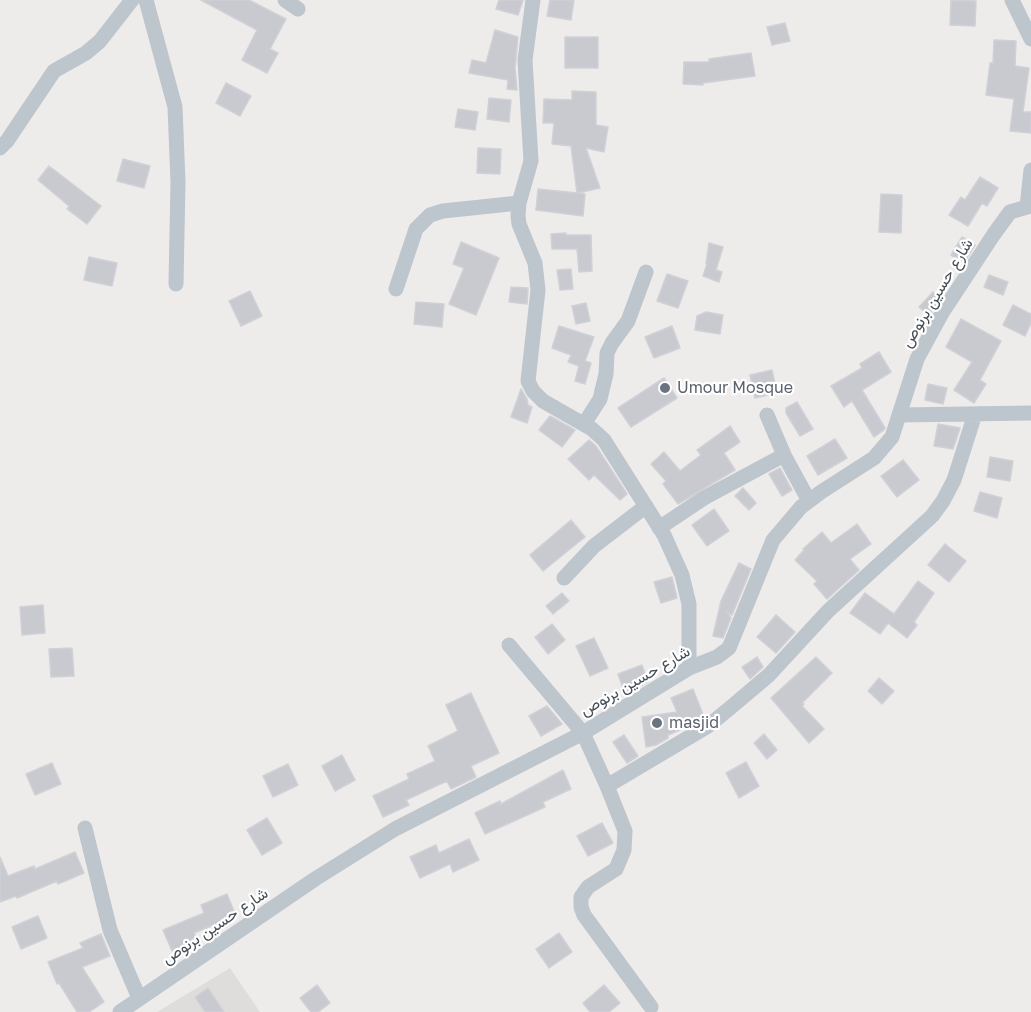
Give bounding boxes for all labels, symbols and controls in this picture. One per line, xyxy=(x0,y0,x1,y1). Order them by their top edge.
street label: شارع حسين برنوص xyxy=(897,235,977,351)
place label: Umour Mosque xyxy=(677,378,793,398)
marker: Umour Mosque xyxy=(658,381,672,395)
street label: شارع حسين برنوص xyxy=(577,642,693,720)
place label: masjid xyxy=(669,713,719,733)
marker: masjid xyxy=(650,716,664,730)
street label: شارع حسين برنوص xyxy=(158,883,272,969)

